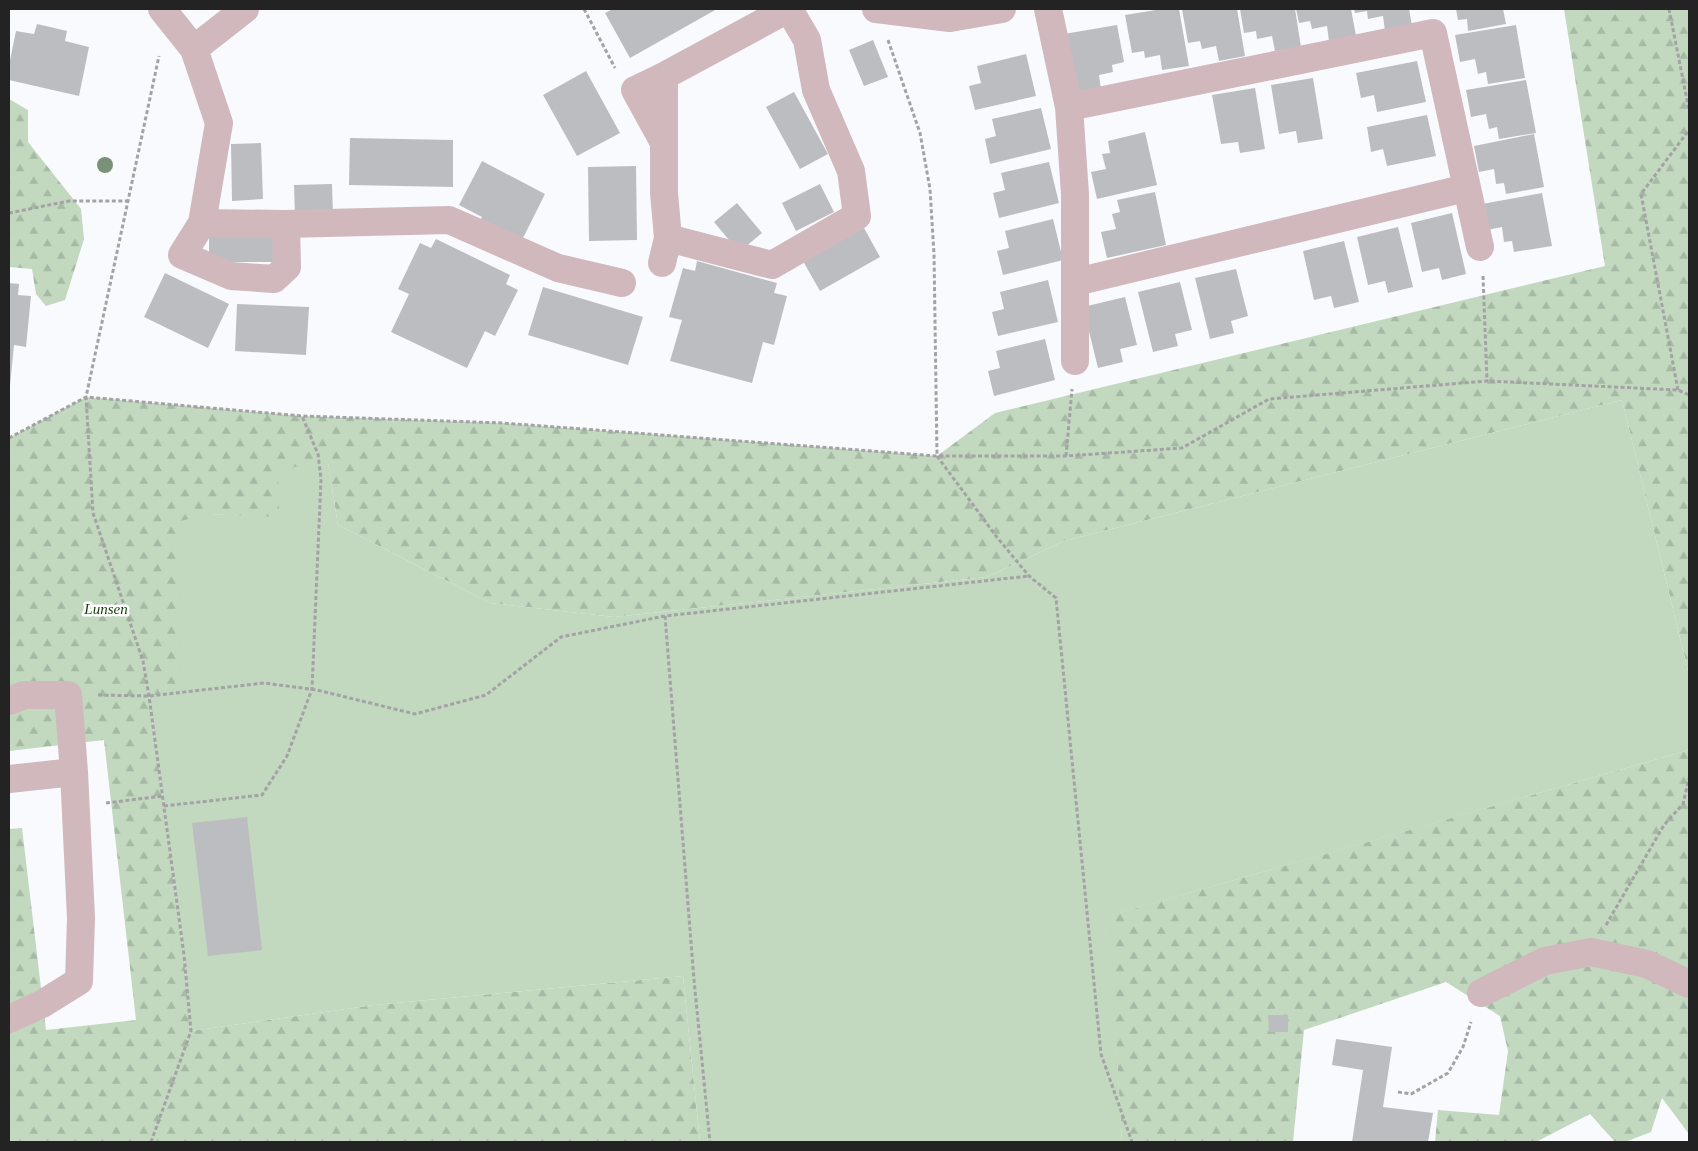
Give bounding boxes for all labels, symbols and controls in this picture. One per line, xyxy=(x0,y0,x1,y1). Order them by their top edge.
park label: Lunsen xyxy=(83,601,128,617)

